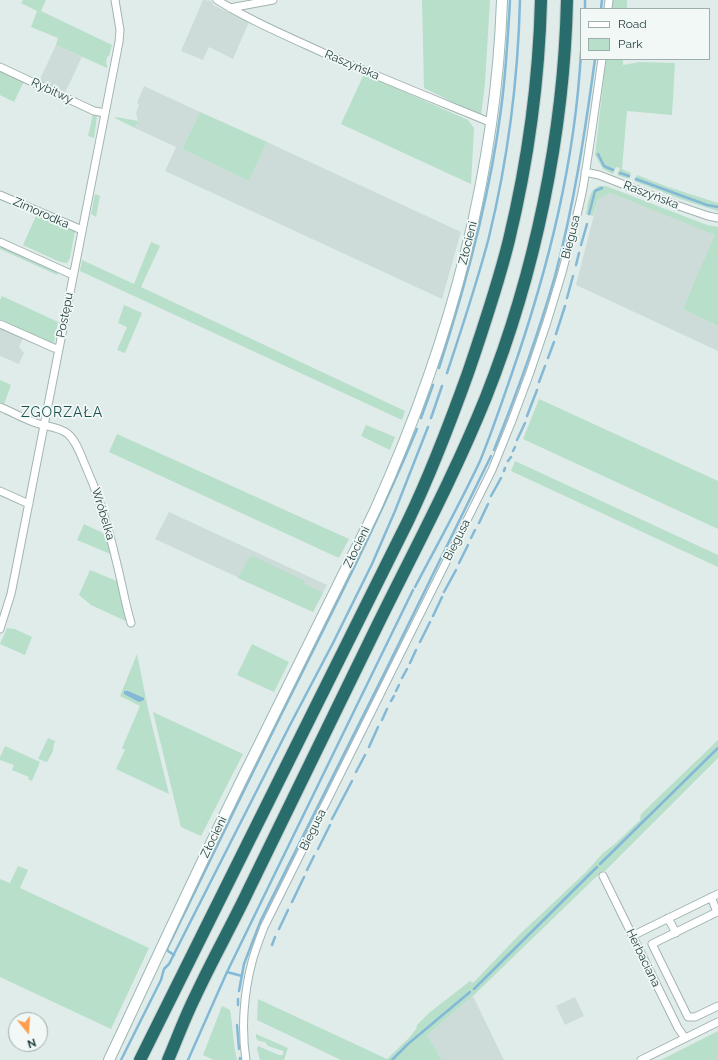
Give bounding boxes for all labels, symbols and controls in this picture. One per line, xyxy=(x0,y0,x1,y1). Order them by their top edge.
legend xyxy=(580,8,710,60)
text: Road xyxy=(618,17,647,31)
text: Park xyxy=(618,37,643,51)
street label: Raszyńska xyxy=(322,47,382,83)
street label: Rybitwy xyxy=(29,75,75,107)
street label: Raszyńska xyxy=(621,178,681,212)
street label: Zimorodka xyxy=(11,194,71,232)
street label: Biegusa xyxy=(559,214,583,260)
street label: Złocieni xyxy=(456,220,480,266)
street label: Postępu xyxy=(54,291,76,339)
district label: ZGORZAŁA xyxy=(21,405,103,421)
street label: Wróbelka xyxy=(88,486,118,542)
street label: Biegusa xyxy=(440,517,474,563)
street label: Złocieni xyxy=(341,524,373,570)
street label: Biegusa xyxy=(297,807,329,853)
street label: Złocieni xyxy=(198,814,230,860)
street label: Herbaciana xyxy=(623,926,663,990)
north arrow xyxy=(8,1012,48,1052)
text: N xyxy=(26,1035,38,1050)

